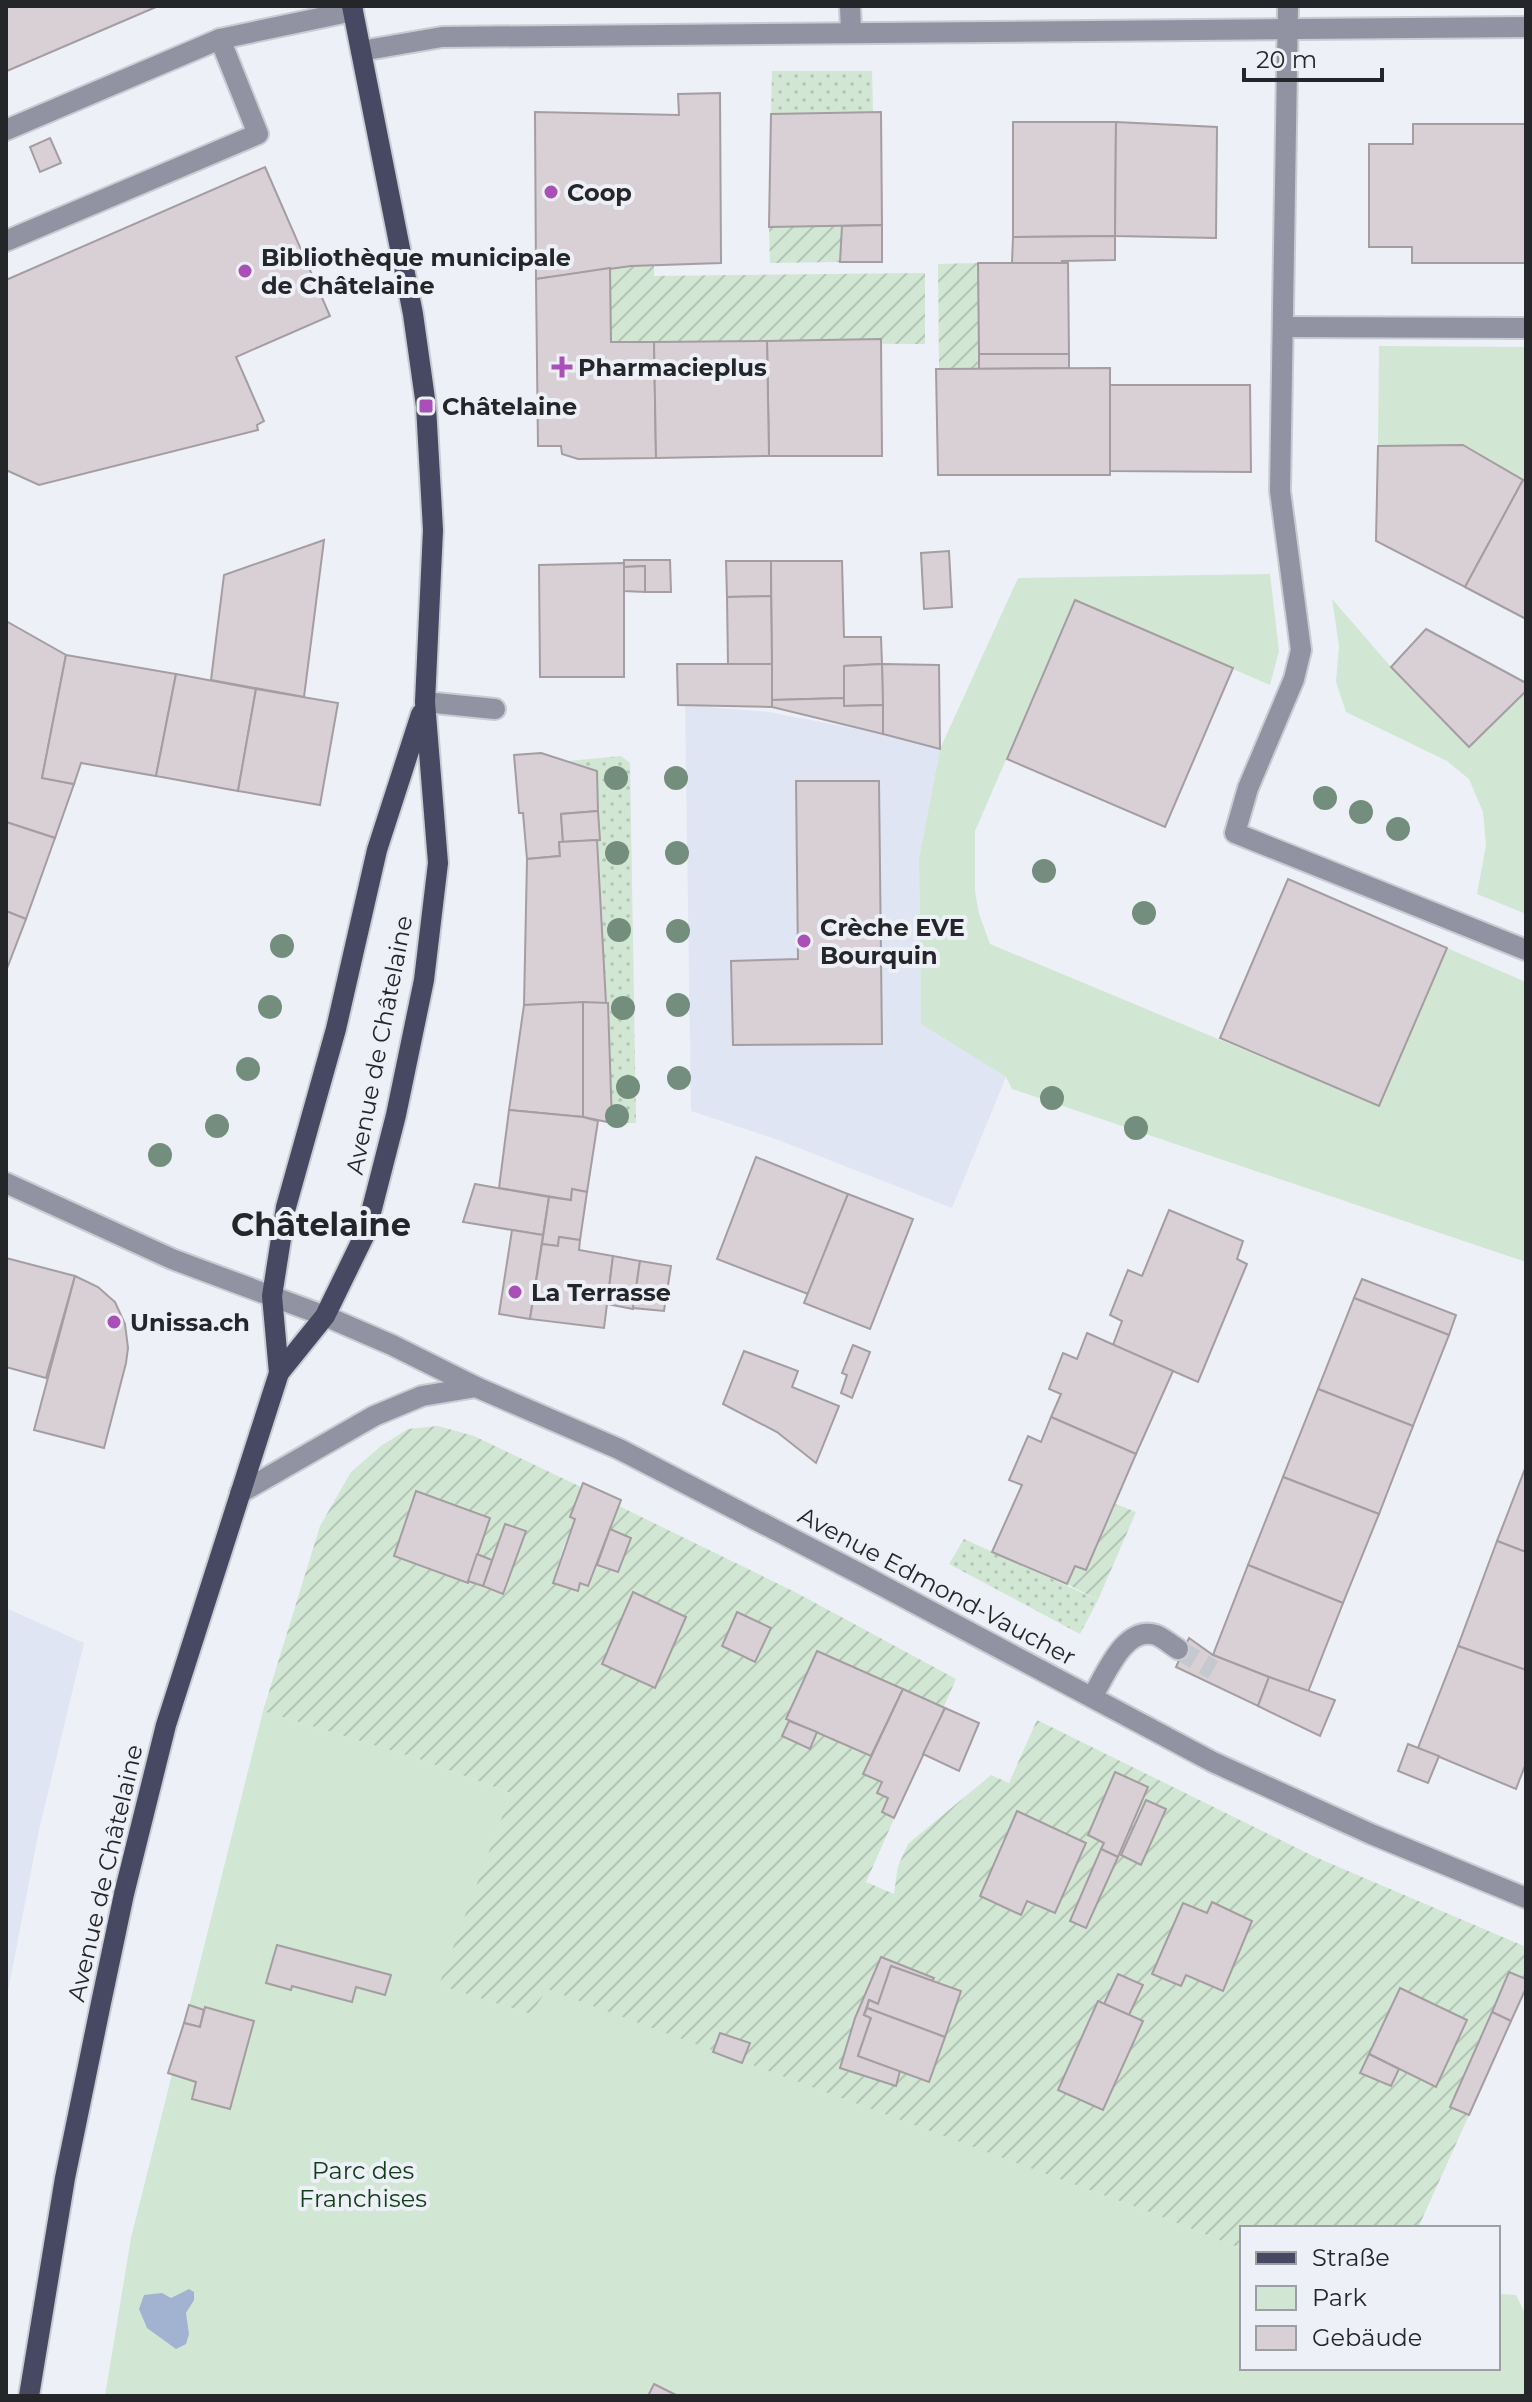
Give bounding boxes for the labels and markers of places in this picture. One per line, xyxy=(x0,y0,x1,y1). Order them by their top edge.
place label: Coop xyxy=(567,178,632,207)
marker: Coop xyxy=(542,183,560,201)
place label: Bibliothèque municipale de Châtelaine xyxy=(261,243,571,300)
marker: Bibliothèque municipale de Châtelaine xyxy=(236,262,254,280)
place label: Pharmacieplus xyxy=(578,353,767,382)
marker: Pharmacieplus xyxy=(553,358,571,376)
place label: Châtelaine xyxy=(442,392,577,421)
marker: Châtelaine xyxy=(417,397,435,415)
place label: Crèche EVE Bourquin xyxy=(820,913,965,970)
marker: Crèche EVE Bourquin xyxy=(795,932,813,950)
place label: La Terrasse xyxy=(531,1278,671,1307)
marker: La Terrasse xyxy=(506,1283,524,1301)
place label: Unissa.ch xyxy=(130,1308,250,1337)
marker: Unissa.ch xyxy=(105,1313,123,1331)

